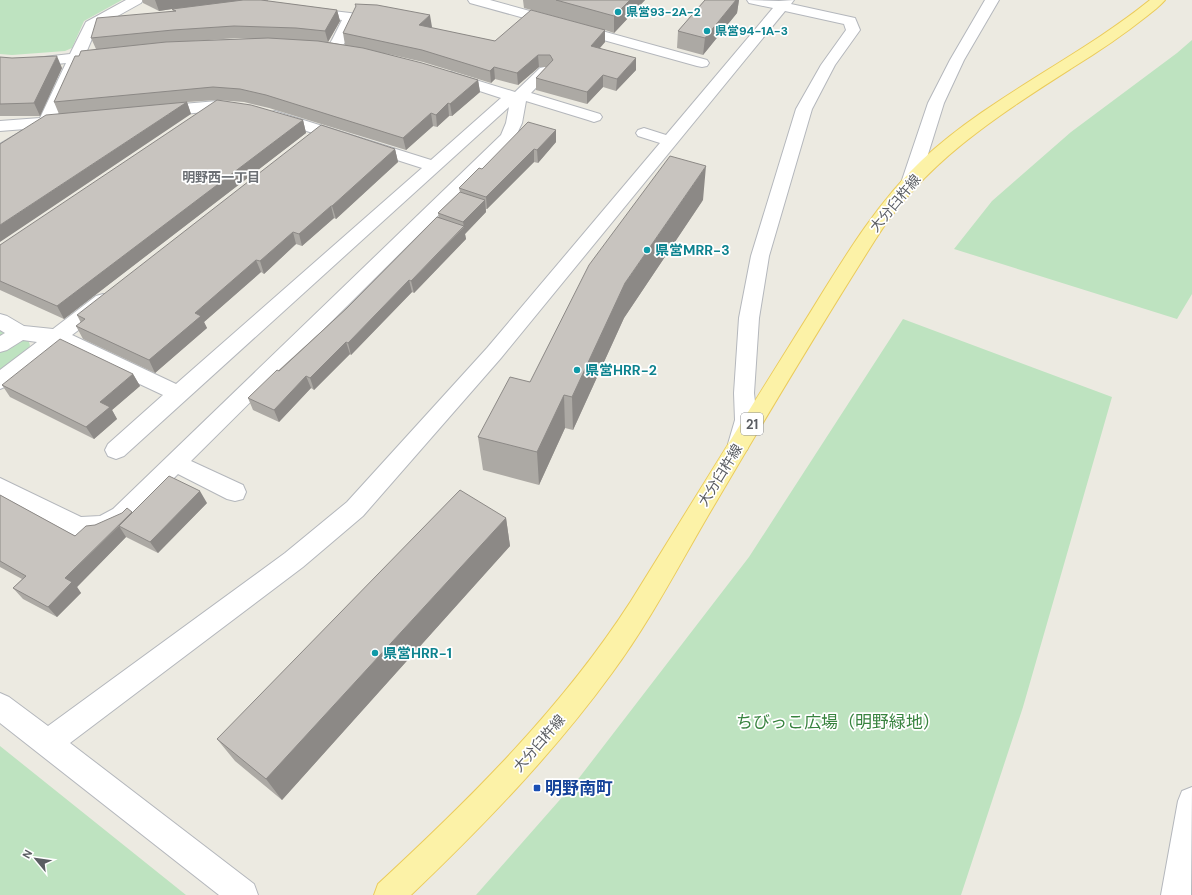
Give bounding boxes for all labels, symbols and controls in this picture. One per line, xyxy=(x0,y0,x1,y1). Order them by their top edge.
place label: 県営93-2A-2 xyxy=(626,4,701,20)
marker: 県営93-2A-2 xyxy=(613,7,623,17)
place label: 県営94-1A-3 xyxy=(715,23,788,39)
marker: 県営94-1A-3 xyxy=(702,26,712,36)
district label: 明野西一丁目 xyxy=(182,169,260,186)
street label: 大分臼杵線 xyxy=(866,170,924,236)
place label: 県営MRR-3 xyxy=(655,241,730,259)
marker: 県営MRR-3 xyxy=(642,245,652,255)
place label: 県営HRR-2 xyxy=(585,361,657,379)
marker: 県営HRR-2 xyxy=(572,365,582,375)
road number: 21 xyxy=(741,413,763,435)
street label: 大分臼杵線 xyxy=(694,441,746,509)
place label: 県営HRR-1 xyxy=(383,644,452,662)
marker: 県営HRR-1 xyxy=(370,648,380,658)
street label: 大分臼杵線 xyxy=(509,711,569,775)
park label: ちびっこ広場（明野緑地） xyxy=(736,711,940,733)
place label: 明野南町 xyxy=(545,777,613,799)
marker: 明野南町 xyxy=(532,783,542,793)
north arrow xyxy=(16,839,56,879)
text: N xyxy=(19,847,35,861)

